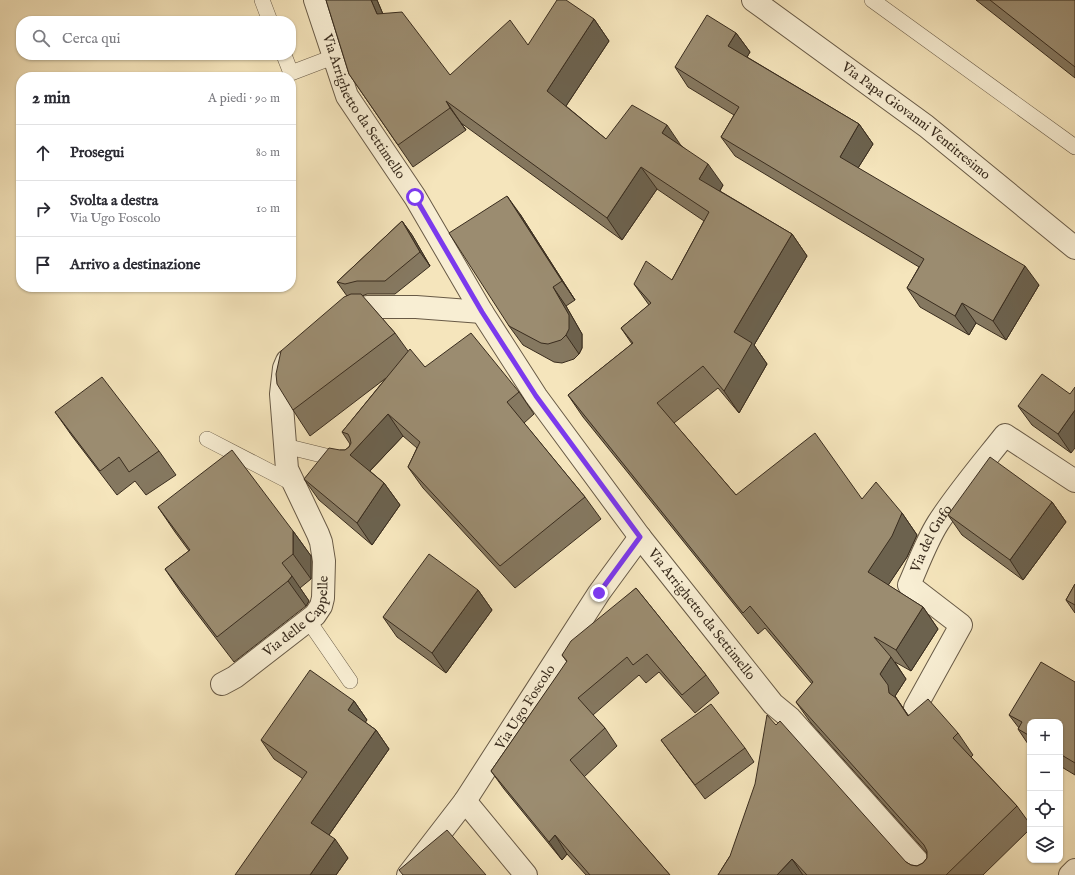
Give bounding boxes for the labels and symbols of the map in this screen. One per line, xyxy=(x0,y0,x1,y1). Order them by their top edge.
street label: Via Arrighetto da Settimello xyxy=(318,31,410,183)
street label: Via Papa Giovanni Ventitresimo xyxy=(837,58,994,184)
route start xyxy=(406,188,424,206)
street label: Via del Gufo xyxy=(906,501,957,576)
street label: Via Arrighetto da Settimello xyxy=(643,544,760,684)
street label: Via delle Cappelle xyxy=(259,575,333,662)
route end xyxy=(590,584,608,602)
street label: Via Ugo Foscolo xyxy=(491,661,560,754)

